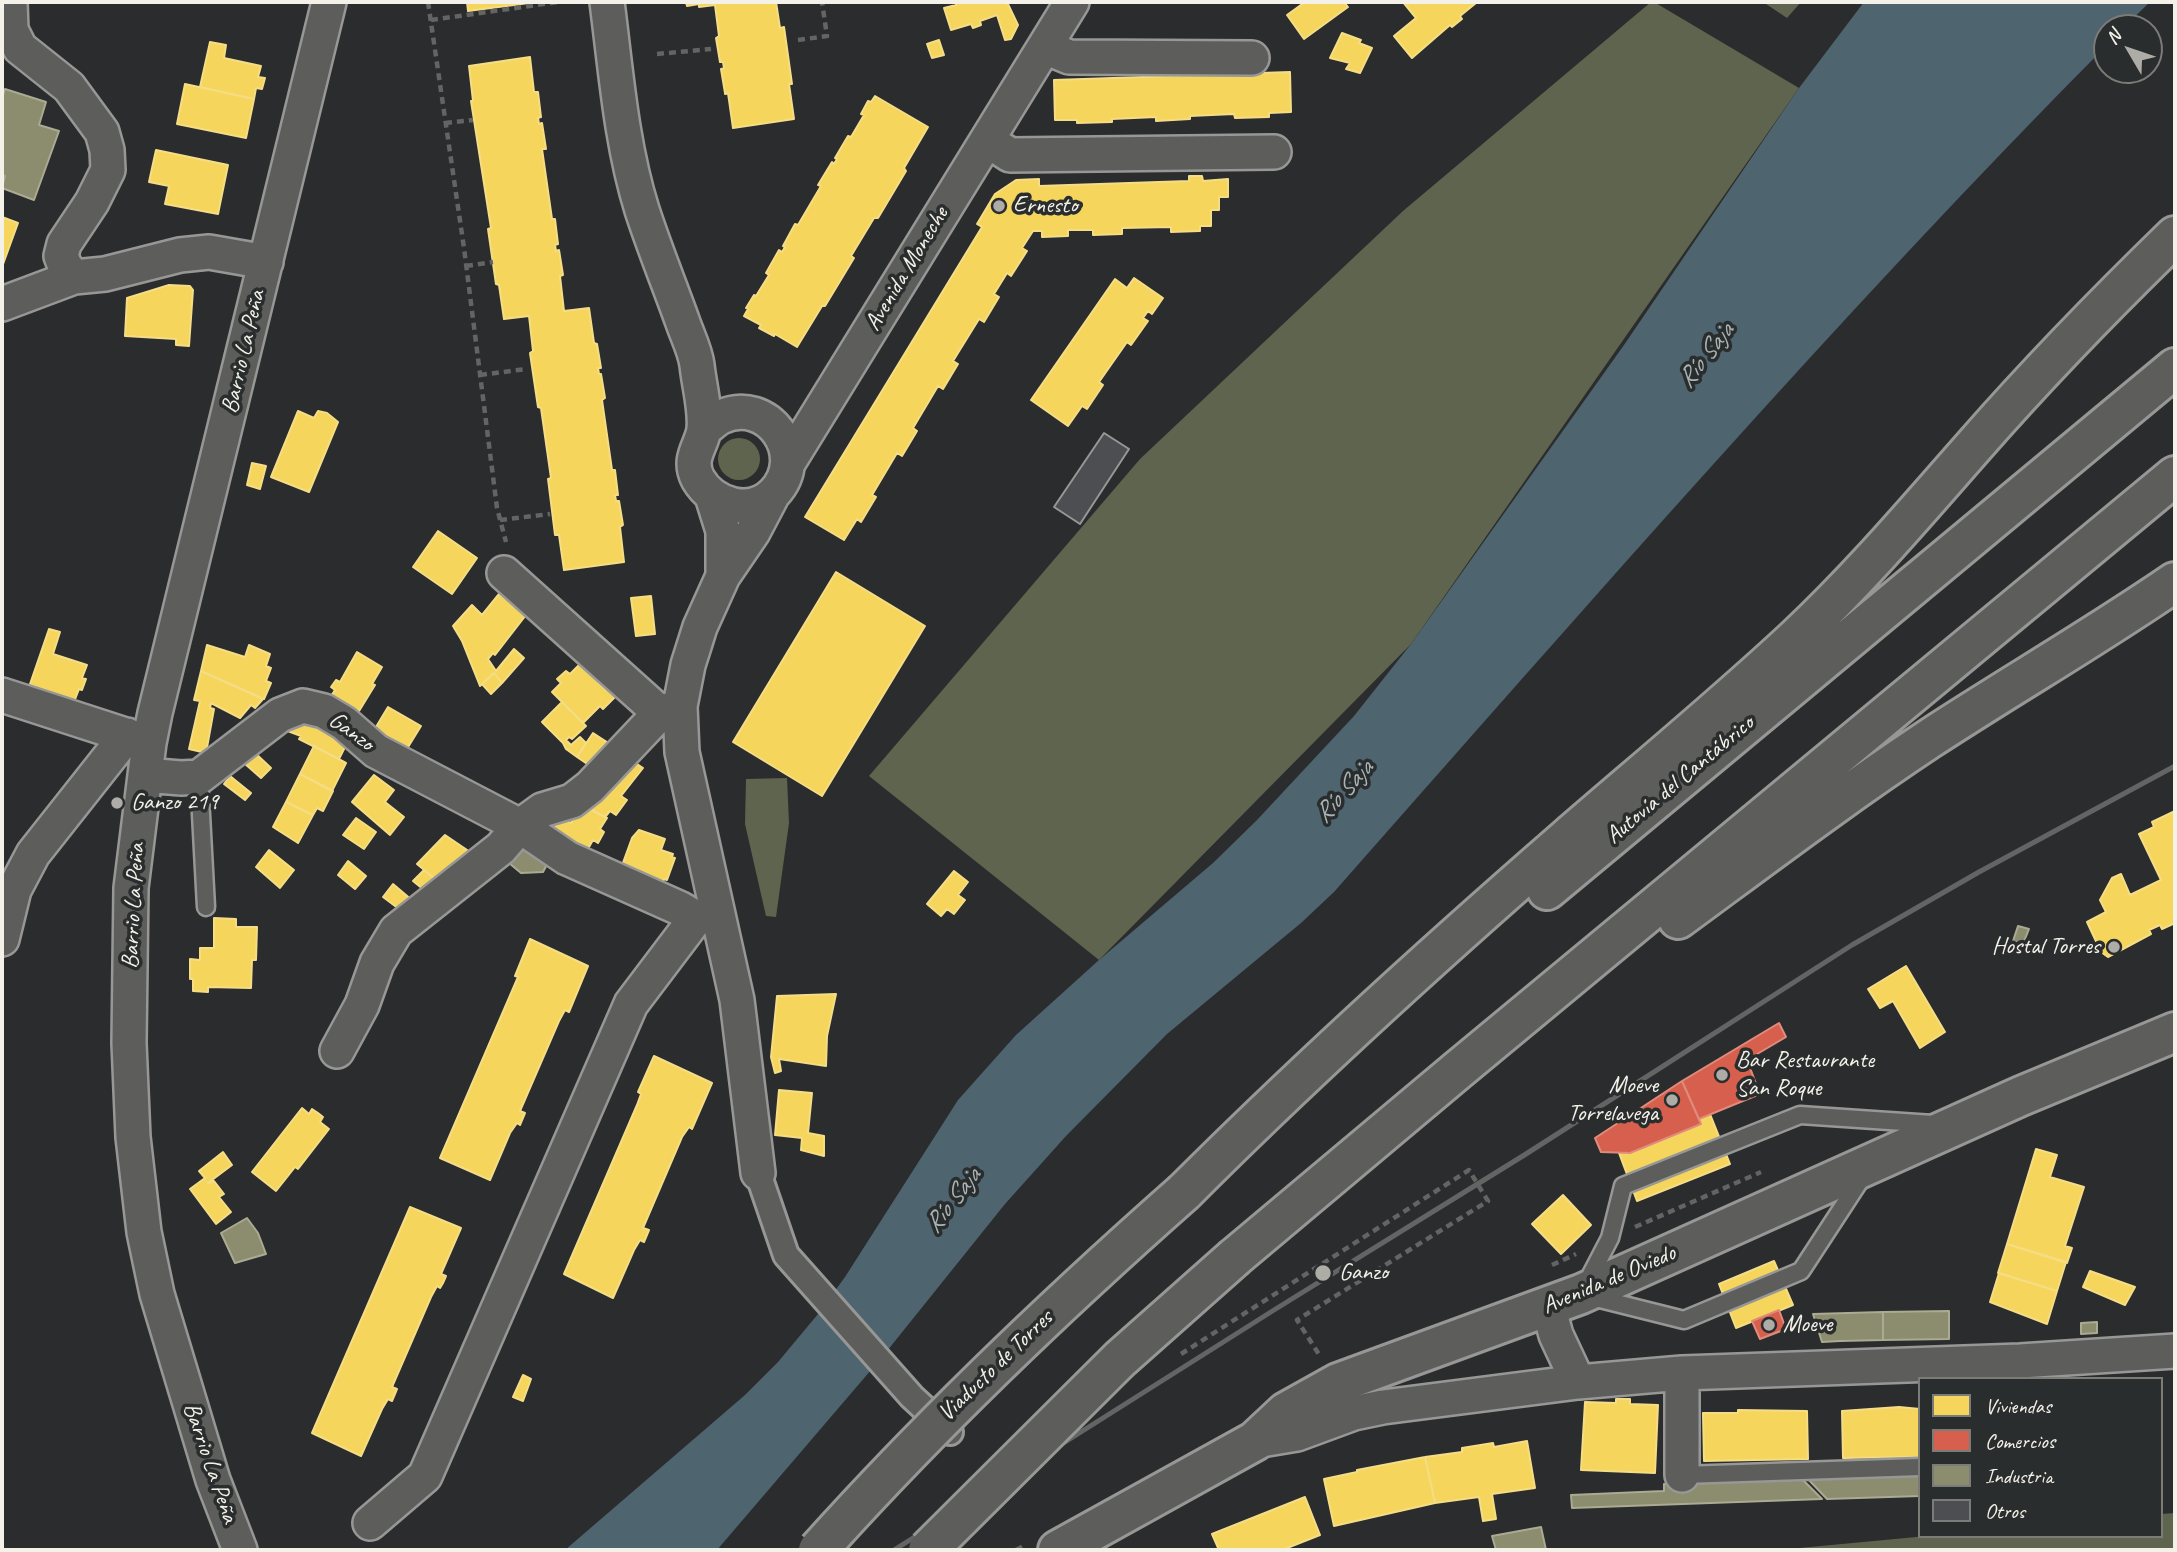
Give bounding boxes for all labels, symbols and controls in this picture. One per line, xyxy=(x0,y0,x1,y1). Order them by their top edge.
north arrow xyxy=(2093,14,2163,84)
text: N xyxy=(2100,25,2126,49)
place label: Ernesto xyxy=(1013,192,1078,220)
marker: Ernesto xyxy=(991,198,1007,214)
street label: Avenida Moneche xyxy=(859,202,955,336)
street label: Barrio La Peña xyxy=(216,288,272,416)
water label: Río Saja xyxy=(1671,317,1741,395)
street label: Ganzo xyxy=(323,706,379,758)
street label: Autovía del Cantábrico xyxy=(1600,710,1760,850)
water label: Río Saja xyxy=(1308,754,1380,830)
place label: Ganzo 219 xyxy=(131,789,218,817)
marker: Ganzo 219 xyxy=(109,795,125,811)
street label: Barrio La Peña xyxy=(116,843,152,969)
place label: Hostal Torres xyxy=(1992,933,2100,961)
marker: Hostal Torres xyxy=(2106,939,2122,955)
place label: Bar Restaurante San Roque xyxy=(1736,1047,1874,1103)
marker: Bar Restaurante San Roque xyxy=(1714,1067,1730,1083)
place label: Moeve Torrelavega xyxy=(1568,1072,1658,1128)
marker: Moeve Torrelavega xyxy=(1664,1092,1680,1108)
water label: Río Saja xyxy=(918,1162,988,1240)
street label: Avenida de Oviedo xyxy=(1538,1239,1680,1321)
place label: Ganzo xyxy=(1339,1259,1388,1287)
marker: Ganzo xyxy=(1313,1263,1333,1283)
street label: Viaducto de Torres xyxy=(933,1304,1059,1428)
place label: Moeve xyxy=(1783,1311,1832,1339)
marker: Moeve xyxy=(1761,1317,1777,1333)
legend xyxy=(1918,1377,2163,1538)
text: Viviendas xyxy=(1985,1393,2051,1419)
street label: Barrio La Peña xyxy=(176,1399,244,1527)
text: Comercios xyxy=(1985,1428,2055,1454)
text: Industria xyxy=(1985,1463,2053,1489)
text: Otros xyxy=(1985,1498,2025,1524)

